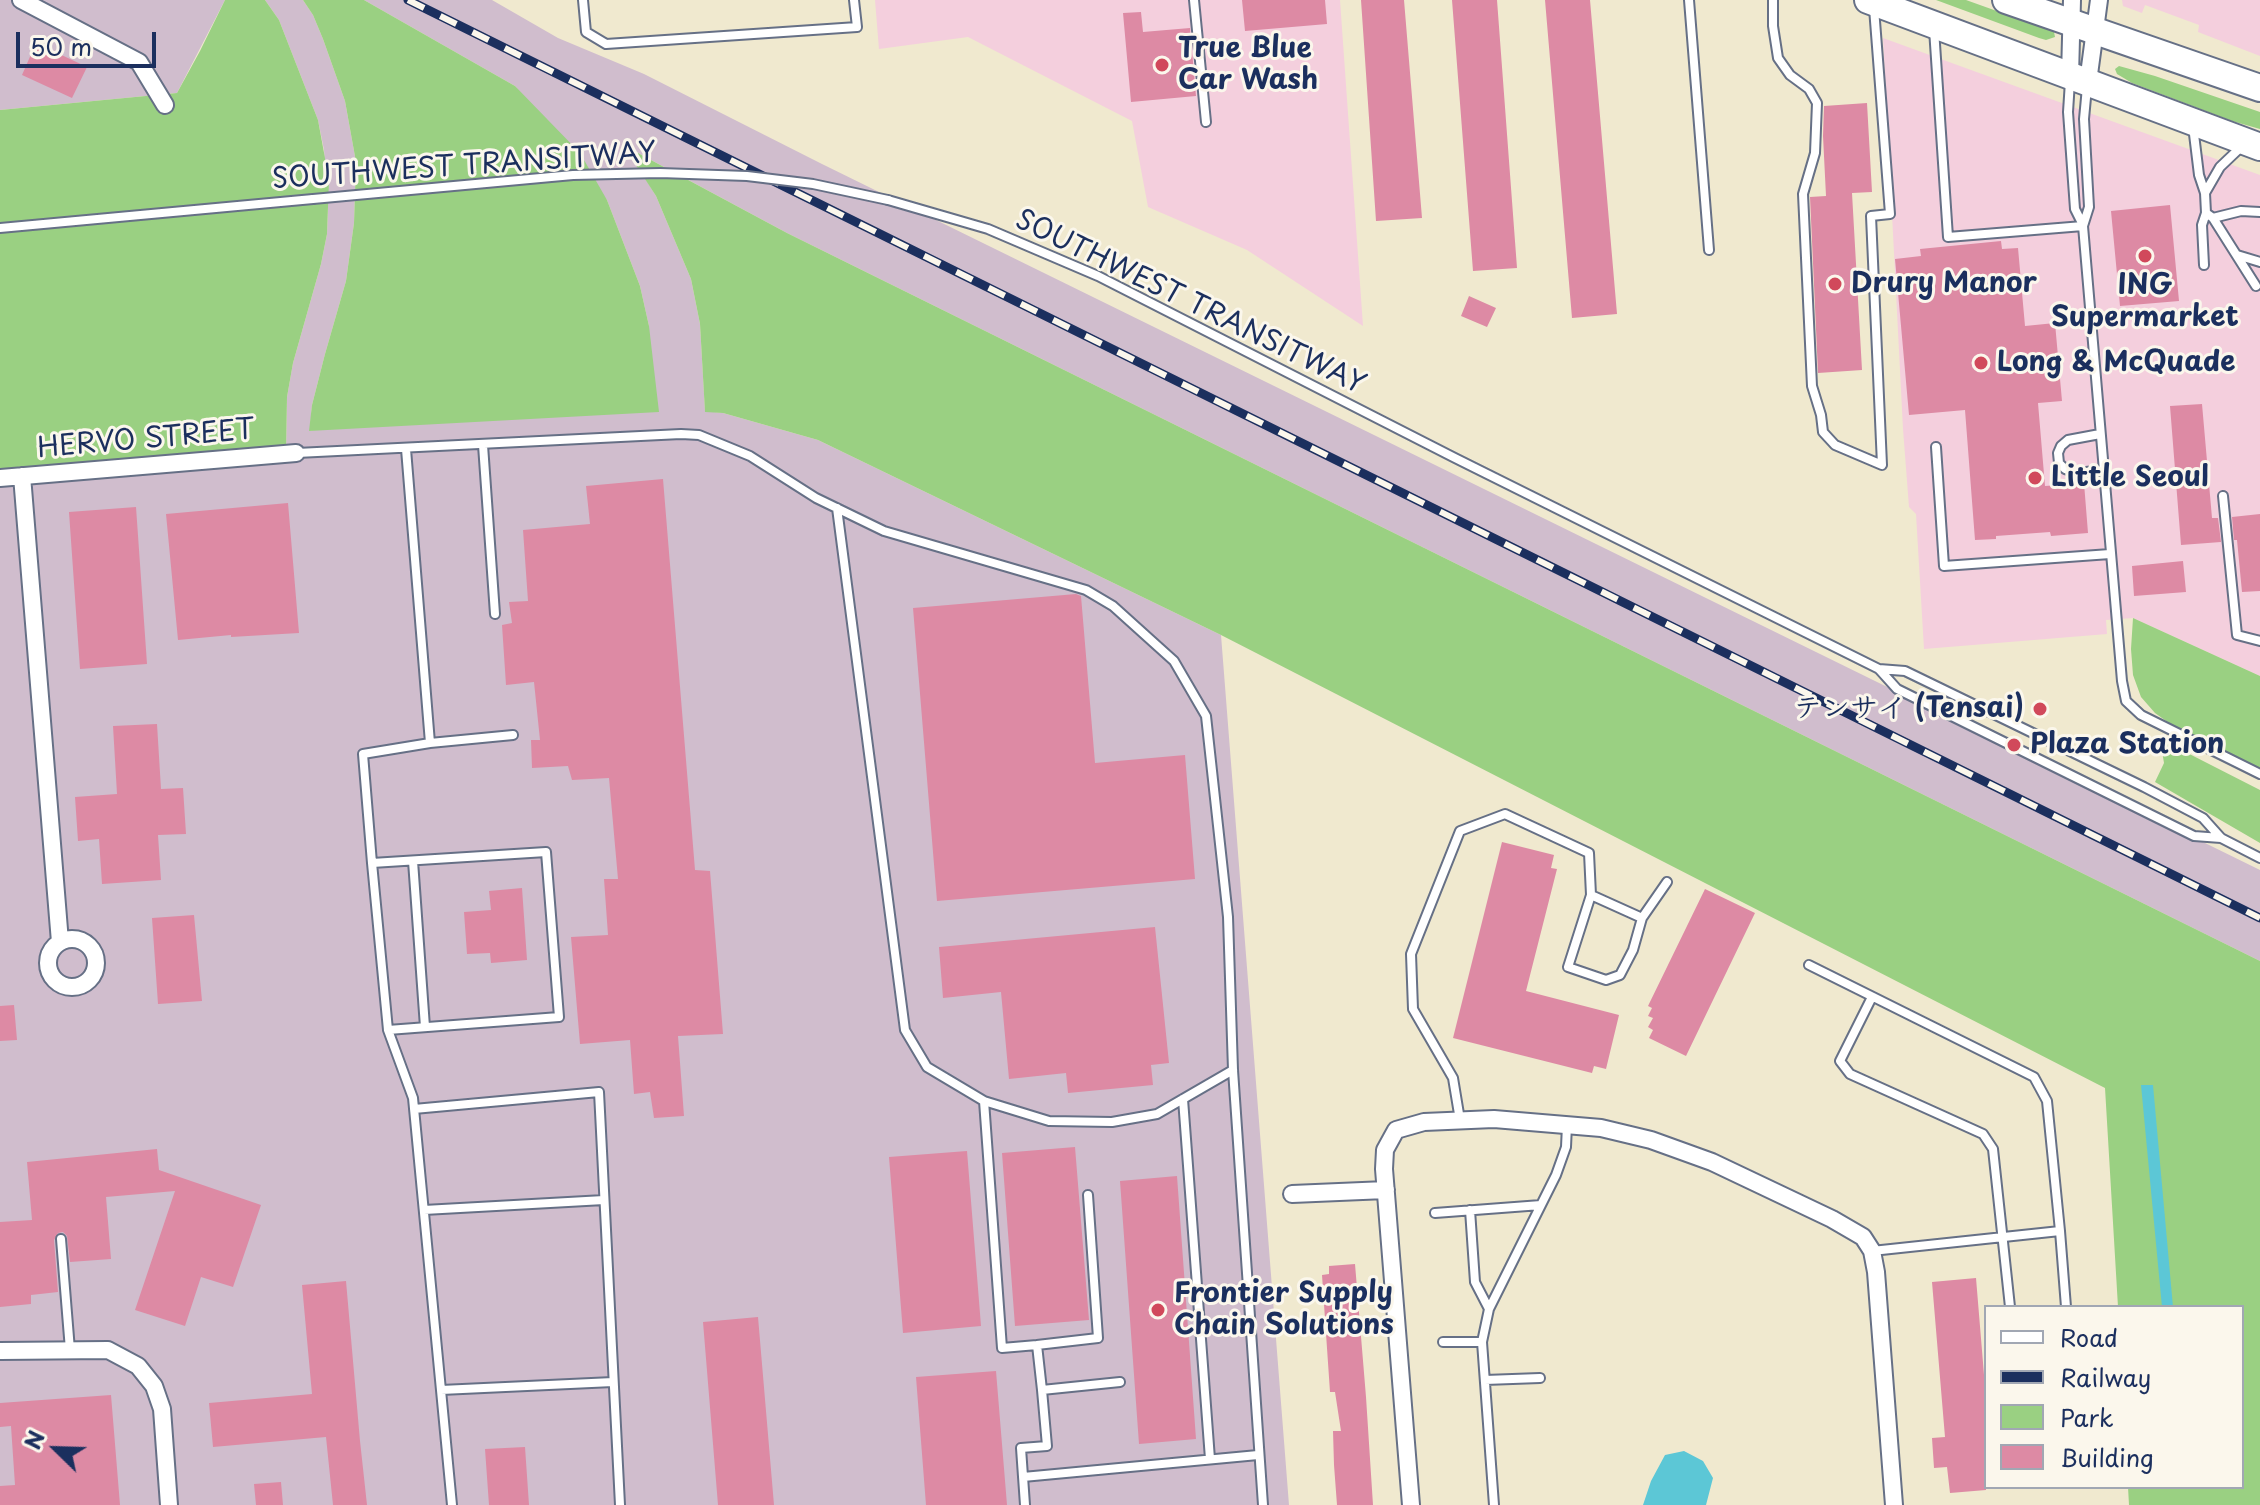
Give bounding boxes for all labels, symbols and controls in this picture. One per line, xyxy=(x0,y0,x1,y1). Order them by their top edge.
scale bar xyxy=(20,16,160,66)
text: 50 m xyxy=(30,28,92,64)
place label: True Blue Car Wash xyxy=(1178,32,1318,98)
marker: True Blue Car Wash xyxy=(1153,56,1171,74)
street label: SOUTHWEST TRANSITWAY xyxy=(271,137,657,197)
street label: SOUTHWEST TRANSITWAY xyxy=(1010,203,1370,403)
marker: ING Supermarket xyxy=(2136,247,2154,265)
place label: Drury Manor xyxy=(1851,267,2037,301)
place label: ING Supermarket xyxy=(2051,269,2239,335)
marker: Drury Manor xyxy=(1826,275,1844,293)
place label: Long & McQuade xyxy=(1997,346,2235,380)
marker: Long & McQuade xyxy=(1972,354,1990,372)
street label: HERVO STREET xyxy=(36,414,256,466)
place label: Little Seoul xyxy=(2051,461,2209,495)
marker: Little Seoul xyxy=(2026,469,2044,487)
place label: テンサイ (Tensai) xyxy=(1794,692,2024,726)
marker: テンサイ (Tensai) xyxy=(2031,700,2049,718)
place label: Plaza Station xyxy=(2030,728,2224,762)
marker: Plaza Station xyxy=(2005,736,2023,754)
place label: Frontier Supply Chain Solutions xyxy=(1174,1277,1394,1343)
marker: Frontier Supply Chain Solutions xyxy=(1149,1301,1167,1319)
legend xyxy=(1984,1305,2244,1489)
text: Road xyxy=(2060,1319,2118,1355)
text: Railway xyxy=(2060,1359,2151,1395)
text: Park xyxy=(2060,1399,2114,1435)
north arrow xyxy=(16,1409,96,1489)
text: N xyxy=(15,1425,52,1454)
text: Building xyxy=(2060,1439,2154,1475)

